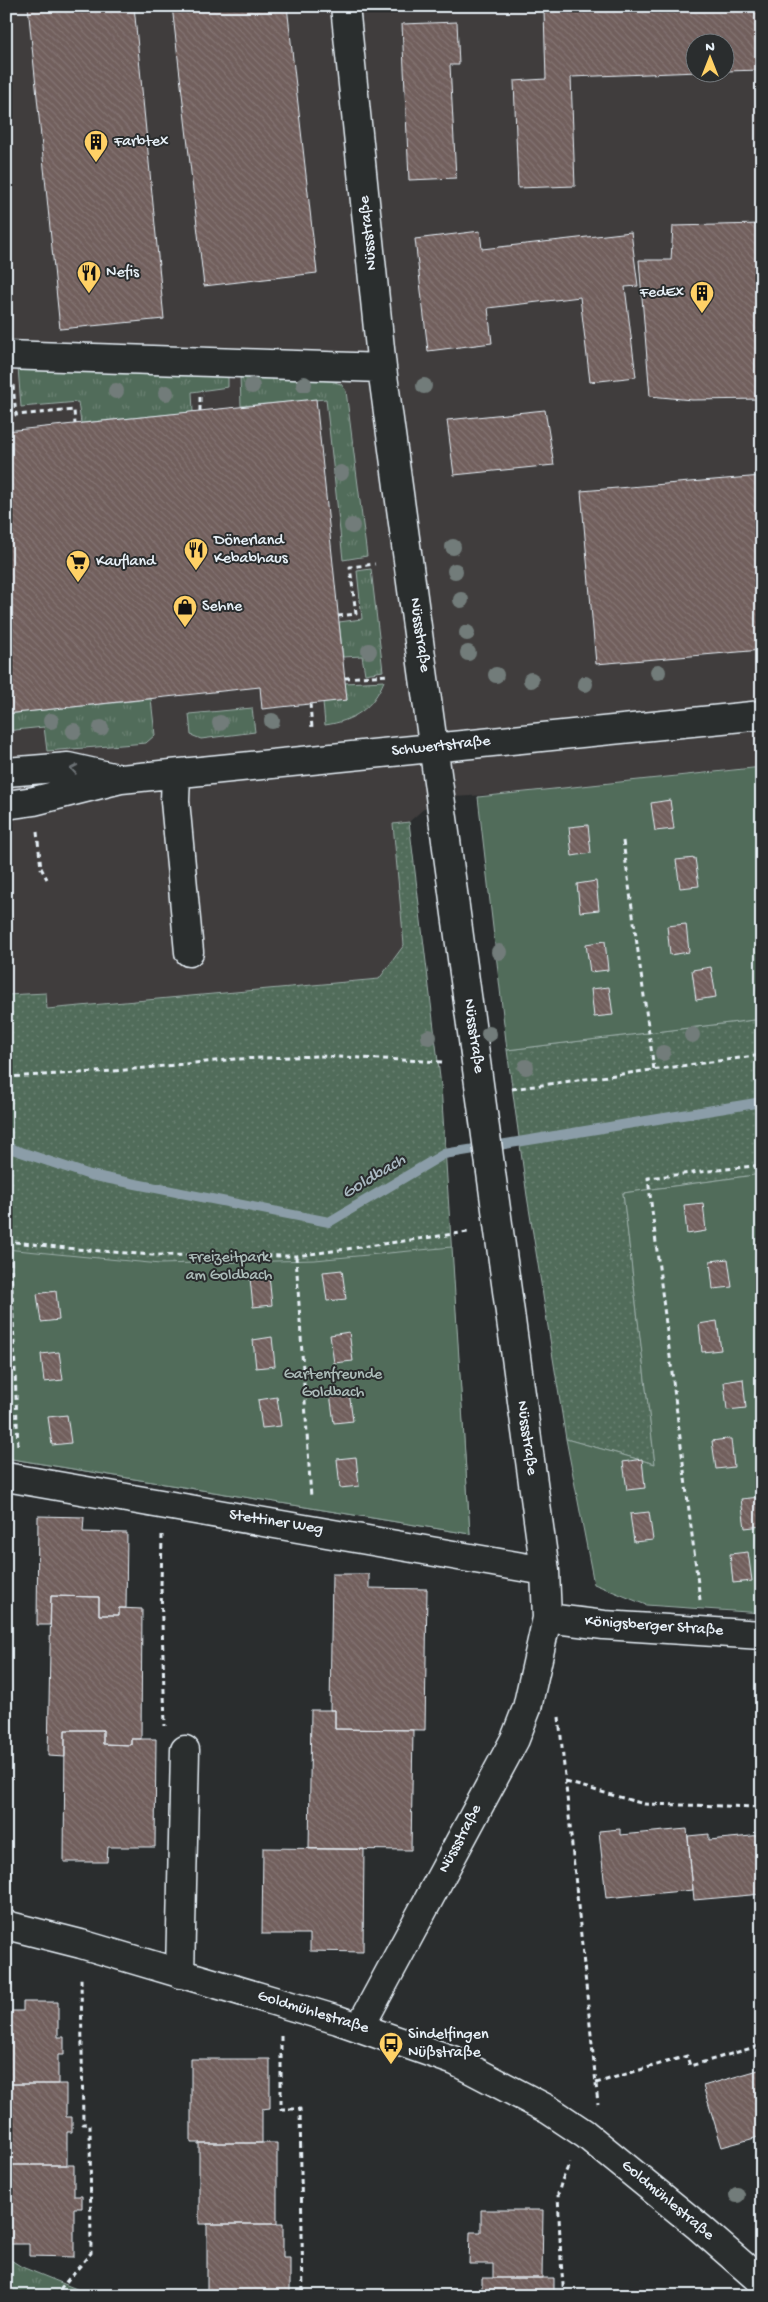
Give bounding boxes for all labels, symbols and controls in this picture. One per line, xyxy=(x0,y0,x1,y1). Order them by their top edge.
north arrow xyxy=(686,32,736,82)
text: N xyxy=(705,39,715,56)
building icon: Farbtex xyxy=(83,129,109,163)
place label: Farbtex xyxy=(113,133,169,152)
street label: Nüssstraße xyxy=(356,194,382,271)
restaurant icon: Nefis xyxy=(76,260,102,294)
place label: Nefis xyxy=(106,264,140,283)
building icon: FedEx xyxy=(689,280,715,314)
place label: FedEx xyxy=(639,284,685,303)
place label: Dönerland Kebabhaus xyxy=(213,532,289,569)
restaurant icon: Dönerland Kebabhaus xyxy=(183,537,209,571)
supermarket icon: Kaufland xyxy=(65,549,91,583)
place label: Kaufland xyxy=(96,553,157,572)
shop icon: Sehne xyxy=(172,594,198,628)
street label: Nüssstraße xyxy=(404,597,434,674)
place label: Sehne xyxy=(202,598,243,617)
street label: Schwertstraße xyxy=(391,732,492,762)
one-way arrow xyxy=(69,765,78,775)
street label: Nüssstraße xyxy=(458,998,488,1075)
water label: Goldbach xyxy=(338,1150,410,1204)
park label: Freizeitpark am Goldbach xyxy=(186,1249,273,1286)
park label: Gartenfreunde Goldbach xyxy=(284,1366,383,1403)
street label: Nüssstraße xyxy=(511,1400,541,1477)
street label: Stettiner Weg xyxy=(228,1506,324,1540)
street label: Königsberger Straße xyxy=(584,1613,725,1641)
street label: Nüssstraße xyxy=(435,1801,487,1876)
street label: Goldmühlestraße xyxy=(255,1987,372,2039)
place label: Sindelfingen Nüßstraße xyxy=(408,2026,489,2063)
bus stop icon: Sindelfingen Nüßstraße xyxy=(378,2031,404,2065)
street label: Goldmühlestraße xyxy=(617,2157,718,2246)

